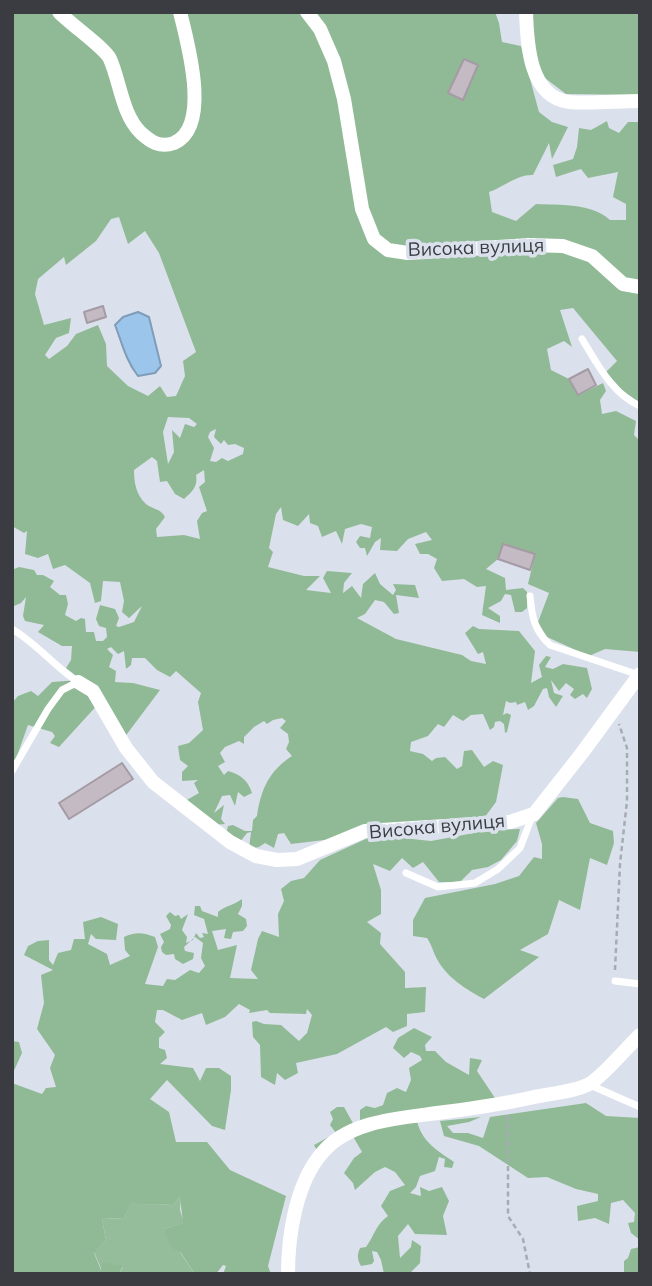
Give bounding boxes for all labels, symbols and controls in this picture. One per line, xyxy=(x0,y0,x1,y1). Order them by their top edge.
street label: Висока вулиця xyxy=(407,234,545,262)
street label: Висока вулиця xyxy=(368,810,506,844)

